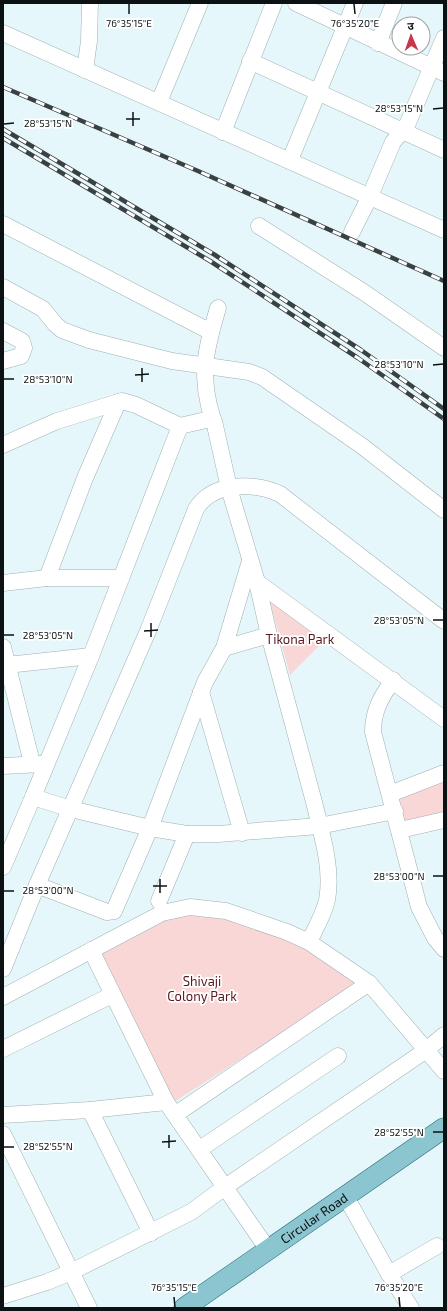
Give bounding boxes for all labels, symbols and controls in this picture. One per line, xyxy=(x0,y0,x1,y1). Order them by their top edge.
north arrow xyxy=(391,16,431,56)
text: 76°35'15"E xyxy=(106,17,152,29)
text: 76°35'20"E xyxy=(331,17,380,29)
text: उ xyxy=(407,19,415,32)
text: 28°53'15"N xyxy=(375,102,423,114)
text: 28°53'15"N xyxy=(24,117,72,129)
text: 28°53'10"N xyxy=(375,358,423,370)
text: 28°53'10"N xyxy=(24,373,72,385)
text: 28°53'05"N xyxy=(374,614,424,626)
text: 28°53'05"N xyxy=(23,629,73,641)
park label: Tikona Park xyxy=(266,631,335,647)
text: 28°53'00"N xyxy=(374,870,424,882)
text: 28°53'00"N xyxy=(23,884,73,896)
park label: Shivaji Colony Park xyxy=(167,973,237,1004)
text: 28°52'55"N xyxy=(374,1126,424,1138)
text: 28°52'55"N xyxy=(23,1140,73,1152)
street label: Circular Road xyxy=(277,1189,351,1247)
text: 76°35'15"E xyxy=(151,1281,197,1293)
text: 76°35'20"E xyxy=(375,1281,424,1293)

